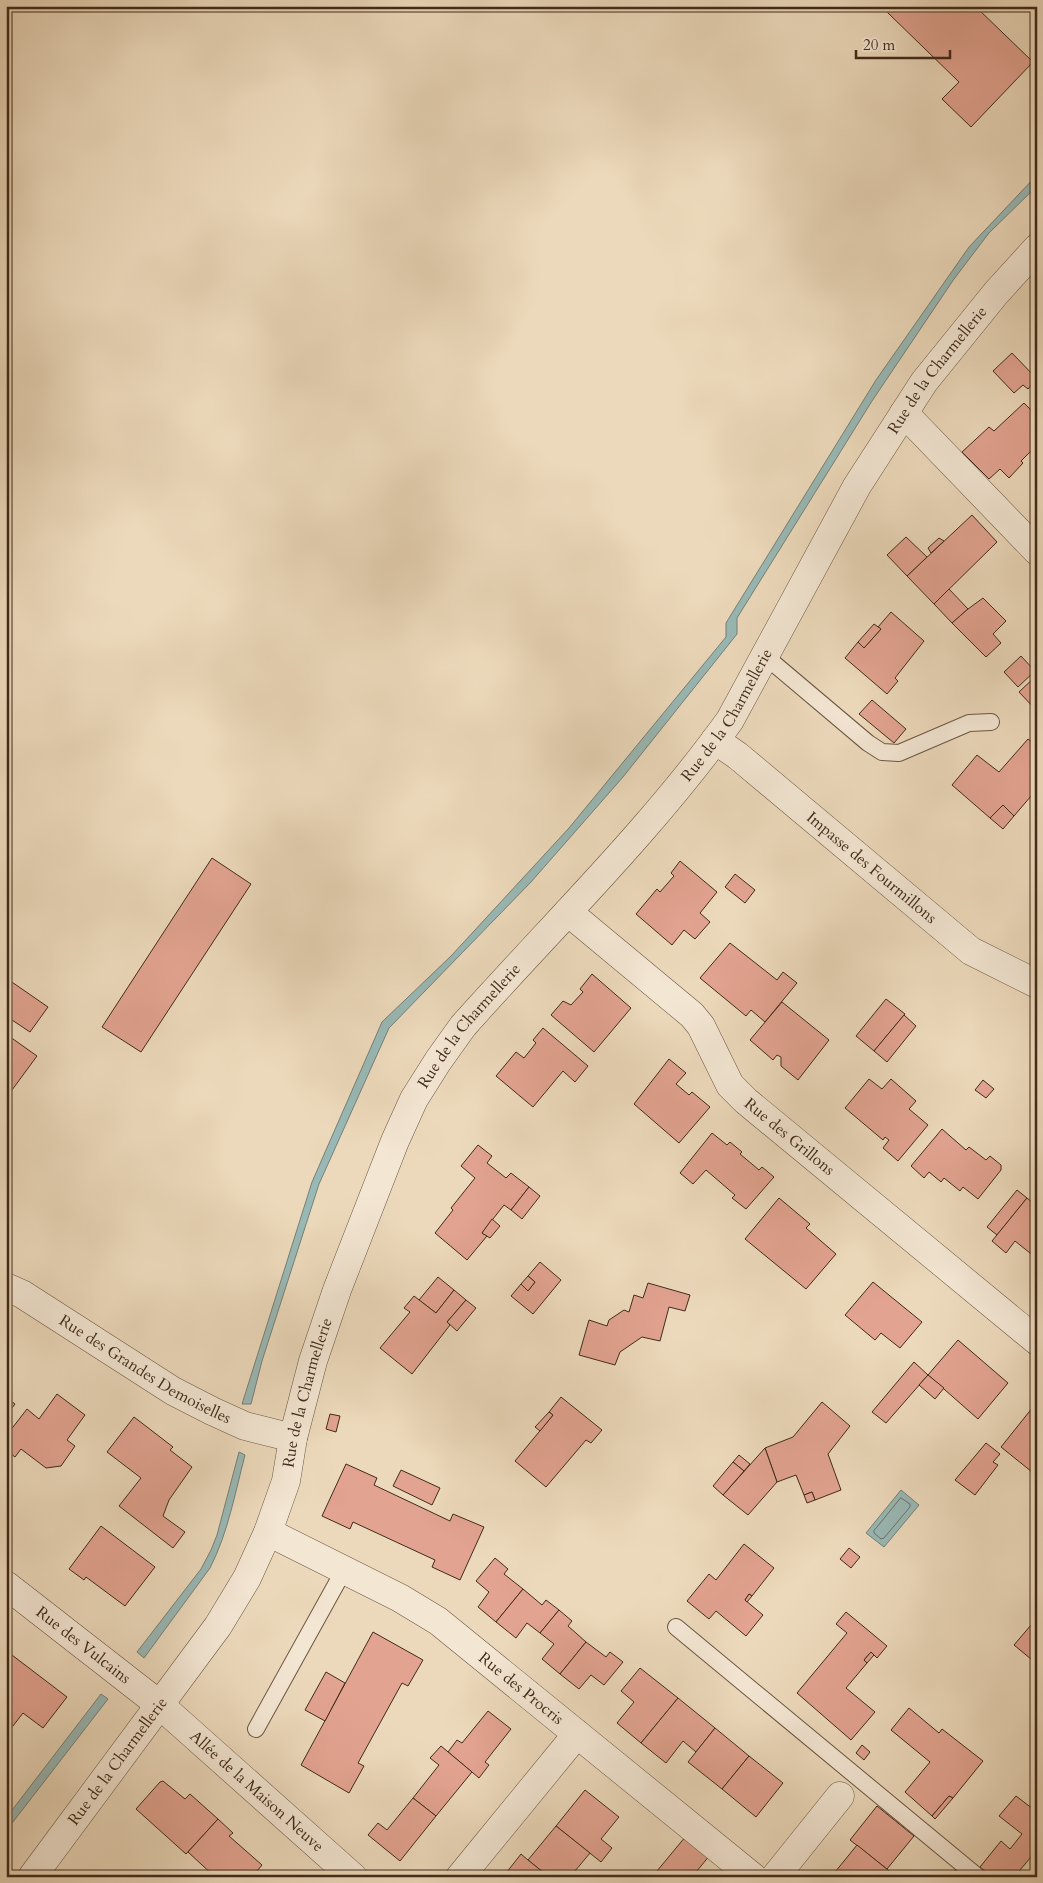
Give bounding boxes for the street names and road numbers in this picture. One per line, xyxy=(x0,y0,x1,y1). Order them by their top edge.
street label: Rue de la Charmellerie xyxy=(882,301,992,438)
street label: Rue de la Charmellerie xyxy=(676,645,778,786)
street label: Impasse des Fourmillons xyxy=(802,807,941,929)
street label: Rue de la Charmellerie xyxy=(412,959,526,1093)
street label: Rue des Grillons xyxy=(739,1093,839,1181)
street label: Rue des Grandes Demoiselles xyxy=(55,1310,235,1429)
street label: Rue de la Charmellerie xyxy=(277,1315,338,1469)
street label: Rue des Vulcains xyxy=(31,1601,135,1689)
street label: Rue des Procris xyxy=(474,1647,568,1730)
street label: Rue de la Charmellerie xyxy=(63,1693,173,1830)
street label: Allée de la Maison Neuve xyxy=(185,1726,329,1857)

